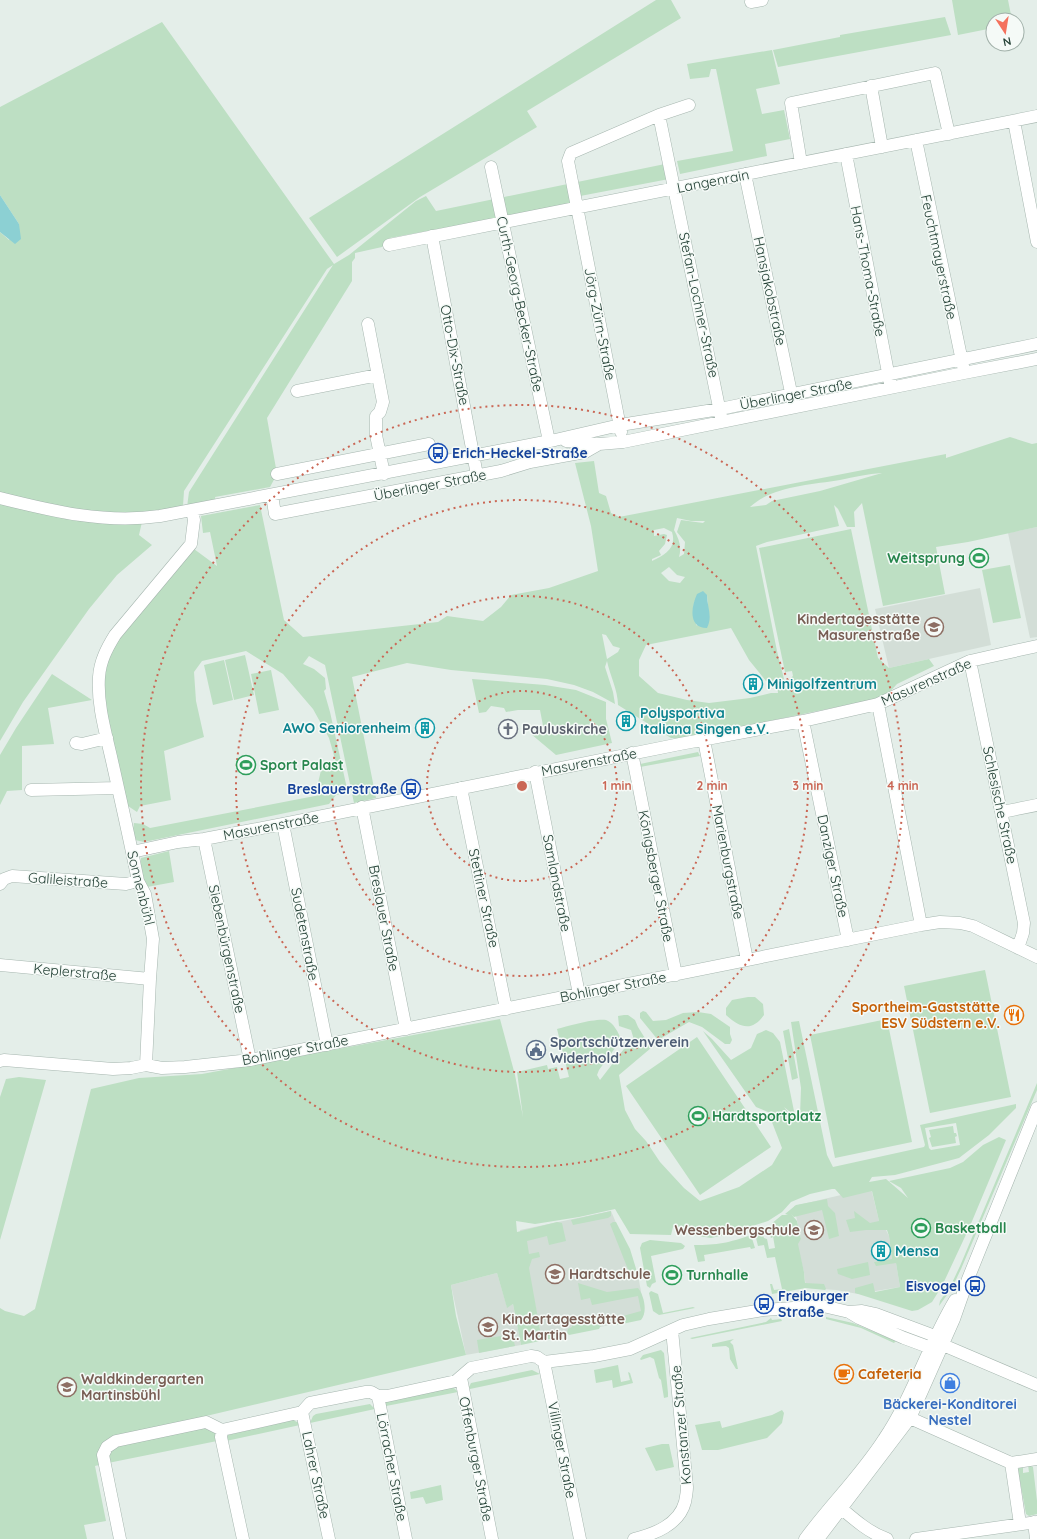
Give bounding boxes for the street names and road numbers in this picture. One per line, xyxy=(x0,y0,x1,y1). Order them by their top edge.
street label: Langenrain xyxy=(675,165,751,197)
street label: Feuchtmayerstraße xyxy=(917,193,961,321)
street label: Hans-Thoma-Straße xyxy=(846,204,890,338)
street label: Curth-Georg-Becker-Straße xyxy=(493,215,547,394)
street label: Stefan-Lochner-Straße xyxy=(675,231,723,379)
street label: Hansjakobstraße xyxy=(750,235,790,347)
street label: Jörg-Zürn-Straße xyxy=(580,266,620,382)
street label: Otto-Dix-Straße xyxy=(436,303,474,407)
street label: Überlinger Straße xyxy=(738,374,854,414)
street label: Überlinger Straße xyxy=(372,465,488,505)
street label: Masurenstraße xyxy=(878,654,974,710)
street label: Masurenstraße xyxy=(540,744,638,780)
street label: Schlesische Straße xyxy=(979,745,1021,866)
street label: Marienburgstraße xyxy=(708,803,748,921)
street label: Masurenstraße xyxy=(222,808,320,844)
street label: Königsberger Straße xyxy=(634,808,678,944)
street label: Danziger Straße xyxy=(813,813,853,919)
street label: Samlandstraße xyxy=(539,833,575,933)
street label: Stettiner Straße xyxy=(465,847,503,949)
street label: Sonnenbühl xyxy=(123,849,159,927)
street label: Breslauer Straße xyxy=(365,863,403,973)
street label: Galileistraße xyxy=(27,868,109,892)
street label: Siebenbürgenstraße xyxy=(205,883,249,1015)
street label: Sudetenstraße xyxy=(287,886,323,982)
street label: Keplerstraße xyxy=(33,959,117,985)
street label: Bohlinger Straße xyxy=(558,968,668,1006)
street label: Bohlinger Straße xyxy=(240,1031,350,1069)
street label: Konstanzer Straße xyxy=(667,1364,695,1486)
street label: Offenburger Straße xyxy=(455,1395,497,1523)
street label: Villinger Straße xyxy=(544,1400,580,1500)
street label: Lörracher Straße xyxy=(373,1411,411,1523)
street label: Lahrer Straße xyxy=(298,1430,334,1520)

